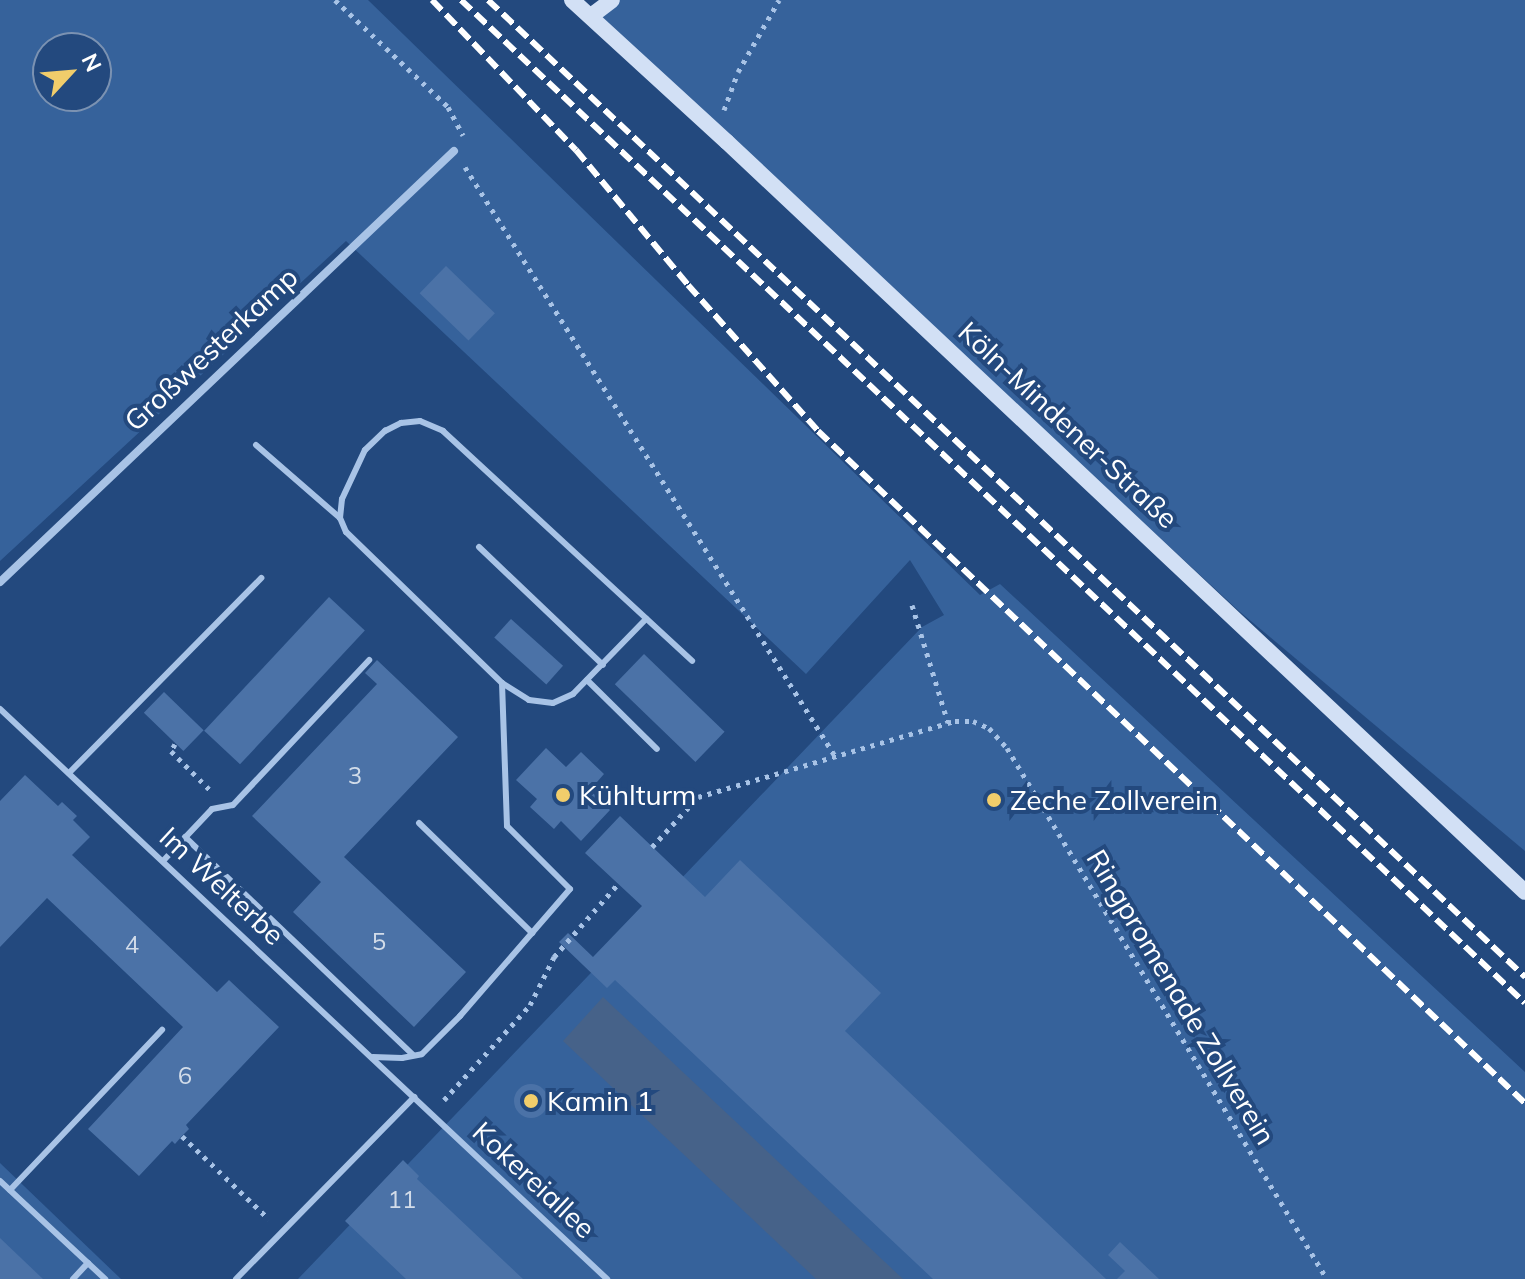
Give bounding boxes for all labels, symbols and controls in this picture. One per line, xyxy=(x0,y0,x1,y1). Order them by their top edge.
north arrow xyxy=(32,32,112,112)
text: N xyxy=(76,49,108,76)
street label: Großwesterkamp xyxy=(118,260,304,438)
street label: Köln-Mindener-Straße xyxy=(952,315,1184,535)
house number: 3 xyxy=(348,762,362,790)
place label: Kühlturm xyxy=(579,778,696,812)
place label: Zeche Zollverein xyxy=(1010,783,1218,817)
marker: Kühlturm xyxy=(554,786,572,804)
marker: Zeche Zollverein xyxy=(985,791,1003,809)
street label: Im Welterbe xyxy=(153,820,291,952)
street label: Ringpromenade Zollverein xyxy=(1079,843,1283,1151)
house number: 5 xyxy=(372,928,386,956)
house number: 4 xyxy=(125,931,139,959)
house number: 6 xyxy=(178,1062,192,1090)
place label: Kamin 1 xyxy=(547,1084,653,1118)
marker: Kamin 1 xyxy=(522,1092,540,1110)
street label: Kokereiallee xyxy=(466,1115,602,1245)
house number: 11 xyxy=(388,1186,416,1214)

